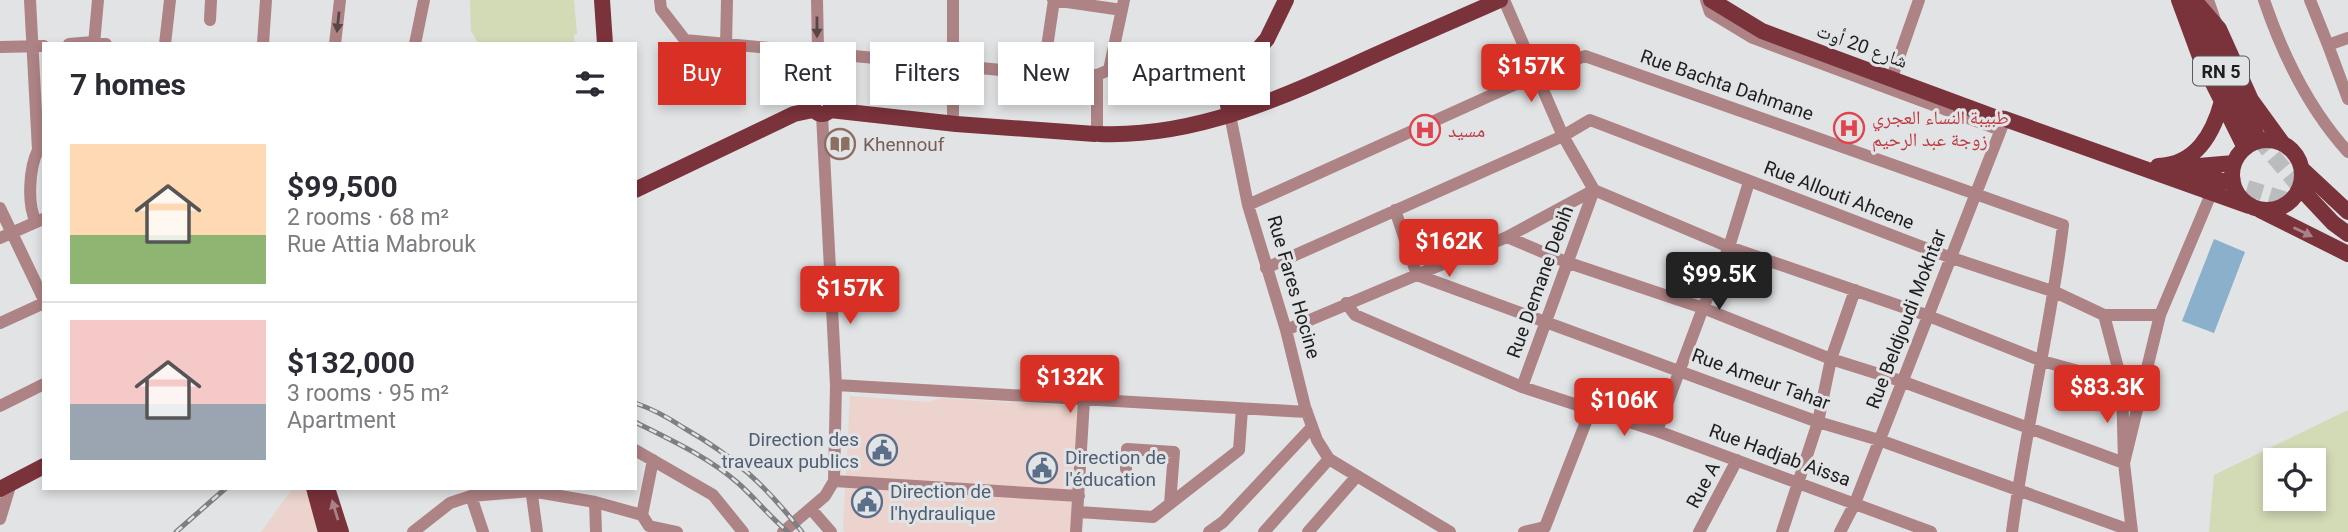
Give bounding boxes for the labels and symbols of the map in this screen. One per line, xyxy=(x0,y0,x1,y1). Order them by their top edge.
one-way arrow xyxy=(332,11,343,33)
one-way arrow xyxy=(811,16,823,38)
street label: شارع 20 أوت xyxy=(1813,19,1911,73)
pin: $157K xyxy=(1482,44,1580,104)
street label: Rue Bachta Dahmane xyxy=(1637,45,1817,125)
road number: RN 5 xyxy=(2193,56,2249,86)
place label: طبيبة النساء العجري زوجة عبد الرحيم xyxy=(1872,106,2009,152)
hospital icon: طبيبة النساء العجري زوجة عبد الرحيم xyxy=(1832,111,1866,145)
hospital icon: مسيد xyxy=(1408,113,1442,147)
place label: مسيد xyxy=(1448,119,1485,142)
library icon: Khennouf xyxy=(823,127,857,161)
place label: Khennouf xyxy=(863,133,945,156)
street label: Rue Allouti Ahcene xyxy=(1761,156,1917,234)
street label: Rue Demane Debih xyxy=(1502,203,1578,361)
street label: Rue Fares Hocine xyxy=(1263,213,1325,361)
pin: $162K xyxy=(1400,219,1498,279)
street label: Rue Beldjoudi Mokhtar xyxy=(1861,225,1951,412)
one-way arrow xyxy=(2293,226,2313,237)
pin: $99.5K xyxy=(1662,252,1776,312)
pin: $157K xyxy=(801,266,899,326)
street label: Rue Ameur Tahar xyxy=(1689,343,1834,415)
pin: $132K xyxy=(1021,356,1119,415)
pin: $83.3K xyxy=(2050,366,2164,425)
pin: $106K xyxy=(1575,378,1673,438)
street label: Rue Hadjab Aissa xyxy=(1706,419,1854,491)
place label: Direction des traveaux publics xyxy=(722,428,859,473)
public building icon: Direction des traveaux publics xyxy=(865,433,899,467)
place label: Direction de l'éducation xyxy=(1065,446,1166,491)
public building icon: Direction de l'éducation xyxy=(1025,451,1059,485)
street label: Rue A xyxy=(1681,457,1725,512)
place label: Direction de l'hydraulique xyxy=(890,480,995,525)
public building icon: Direction de l'hydraulique xyxy=(850,485,884,519)
one-way arrow xyxy=(329,499,340,520)

